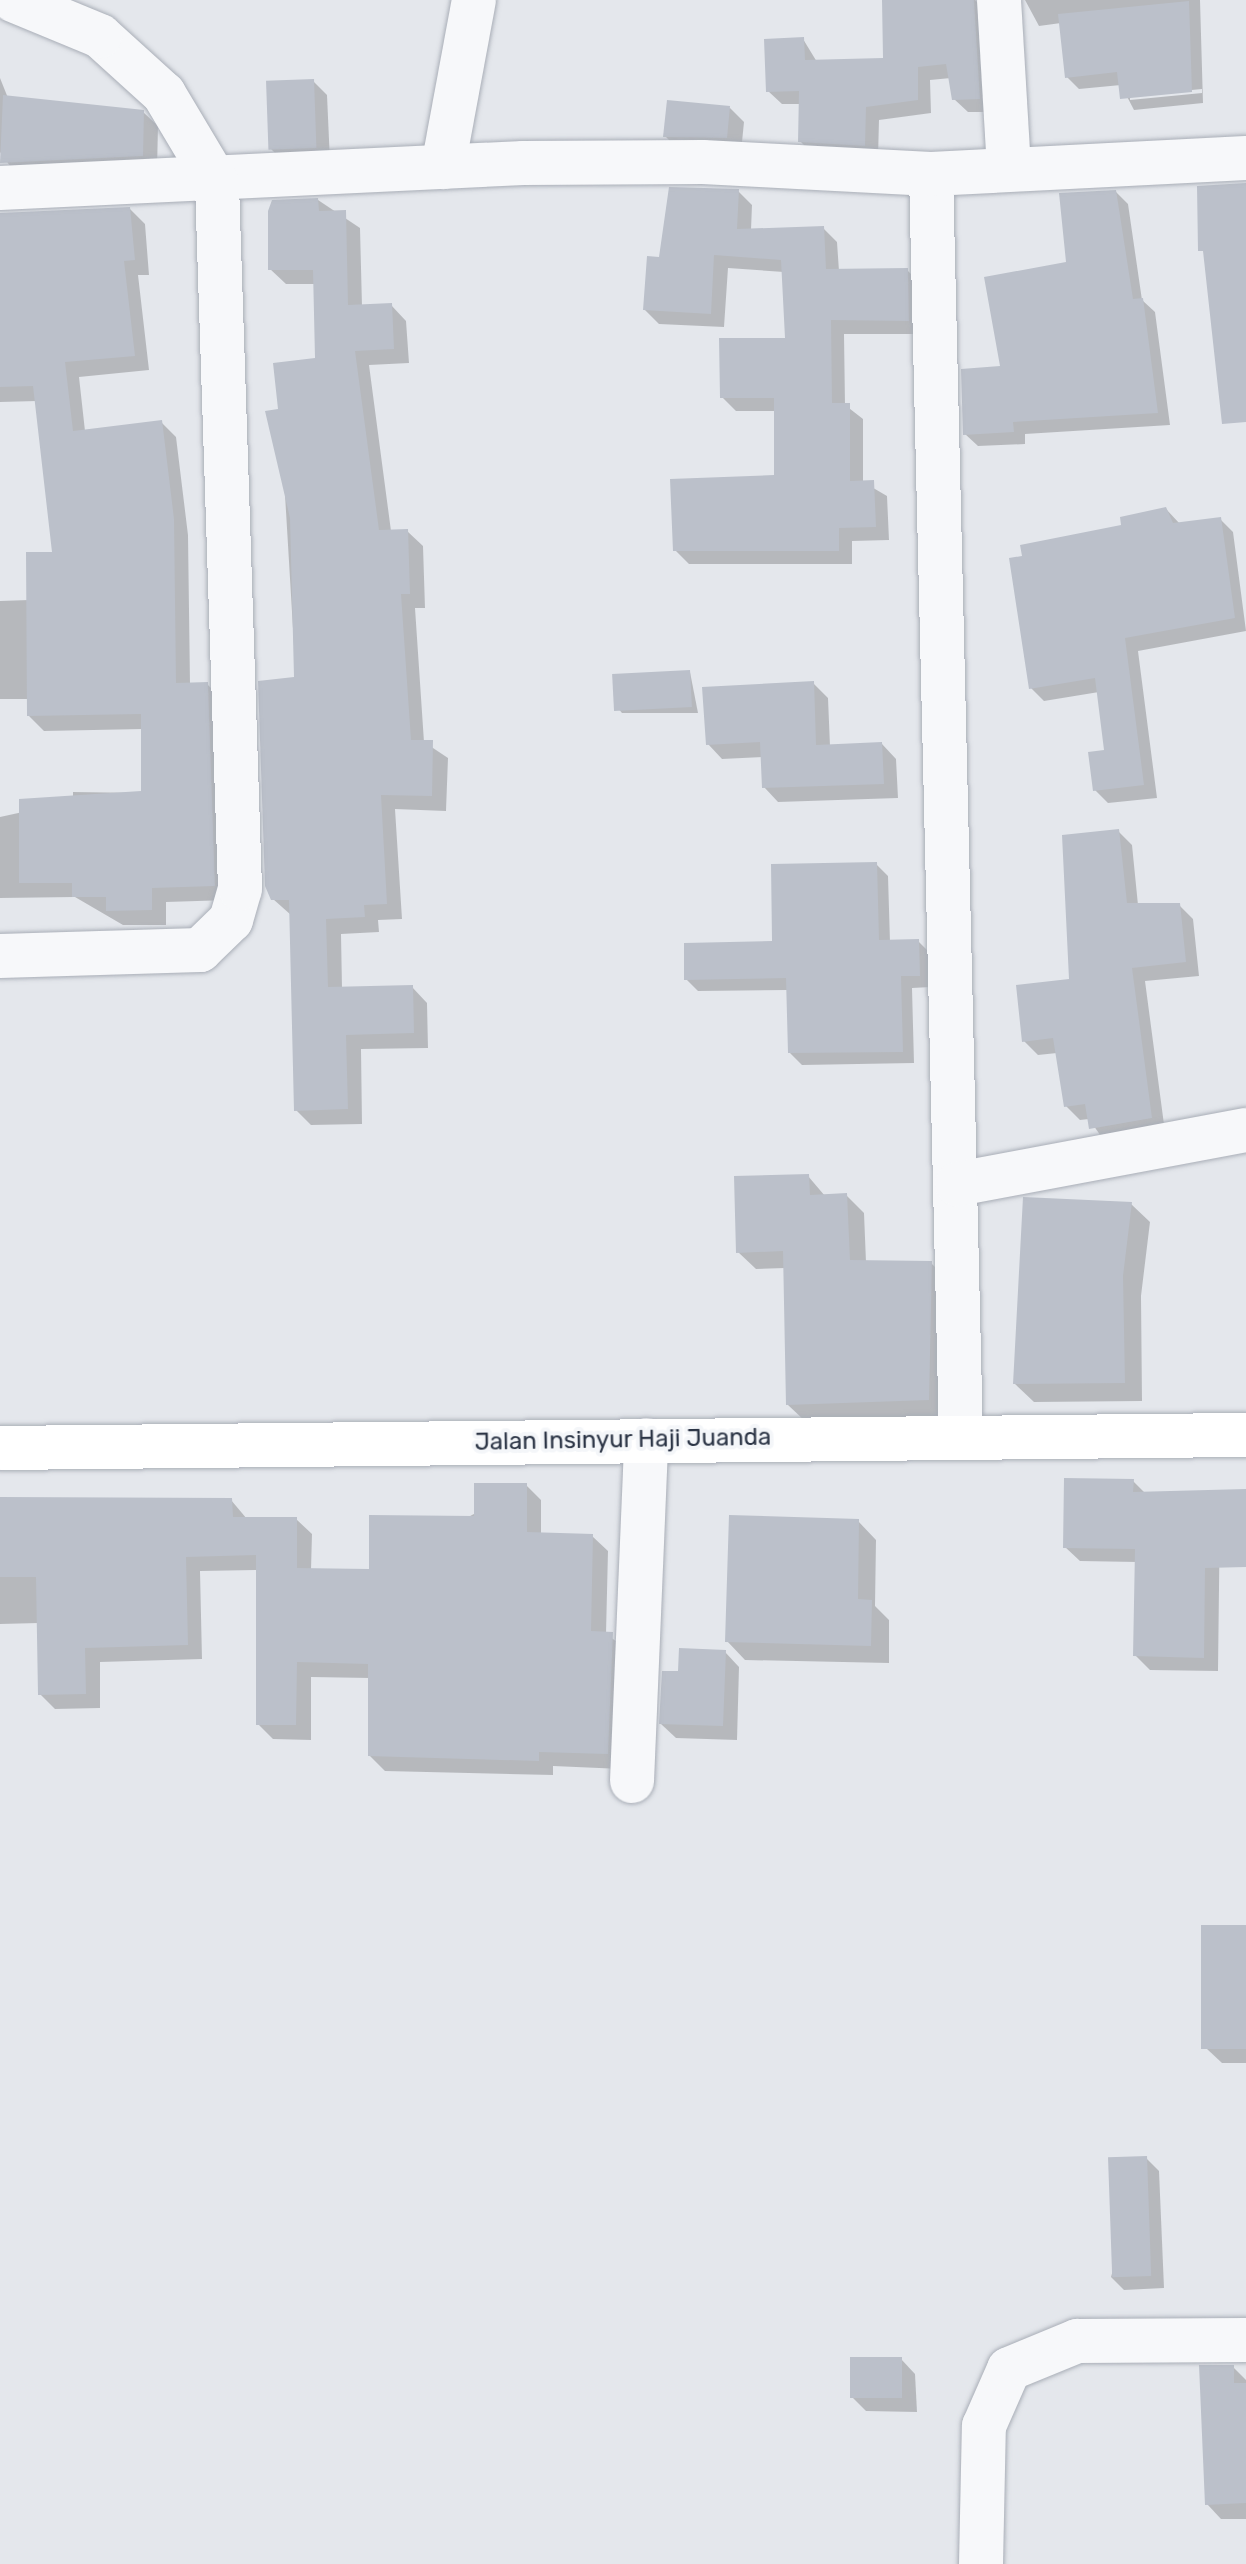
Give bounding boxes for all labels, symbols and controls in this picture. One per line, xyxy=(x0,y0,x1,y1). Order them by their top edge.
street label: Jalan Insinyur Haji Juanda xyxy=(474,1423,772,1457)

